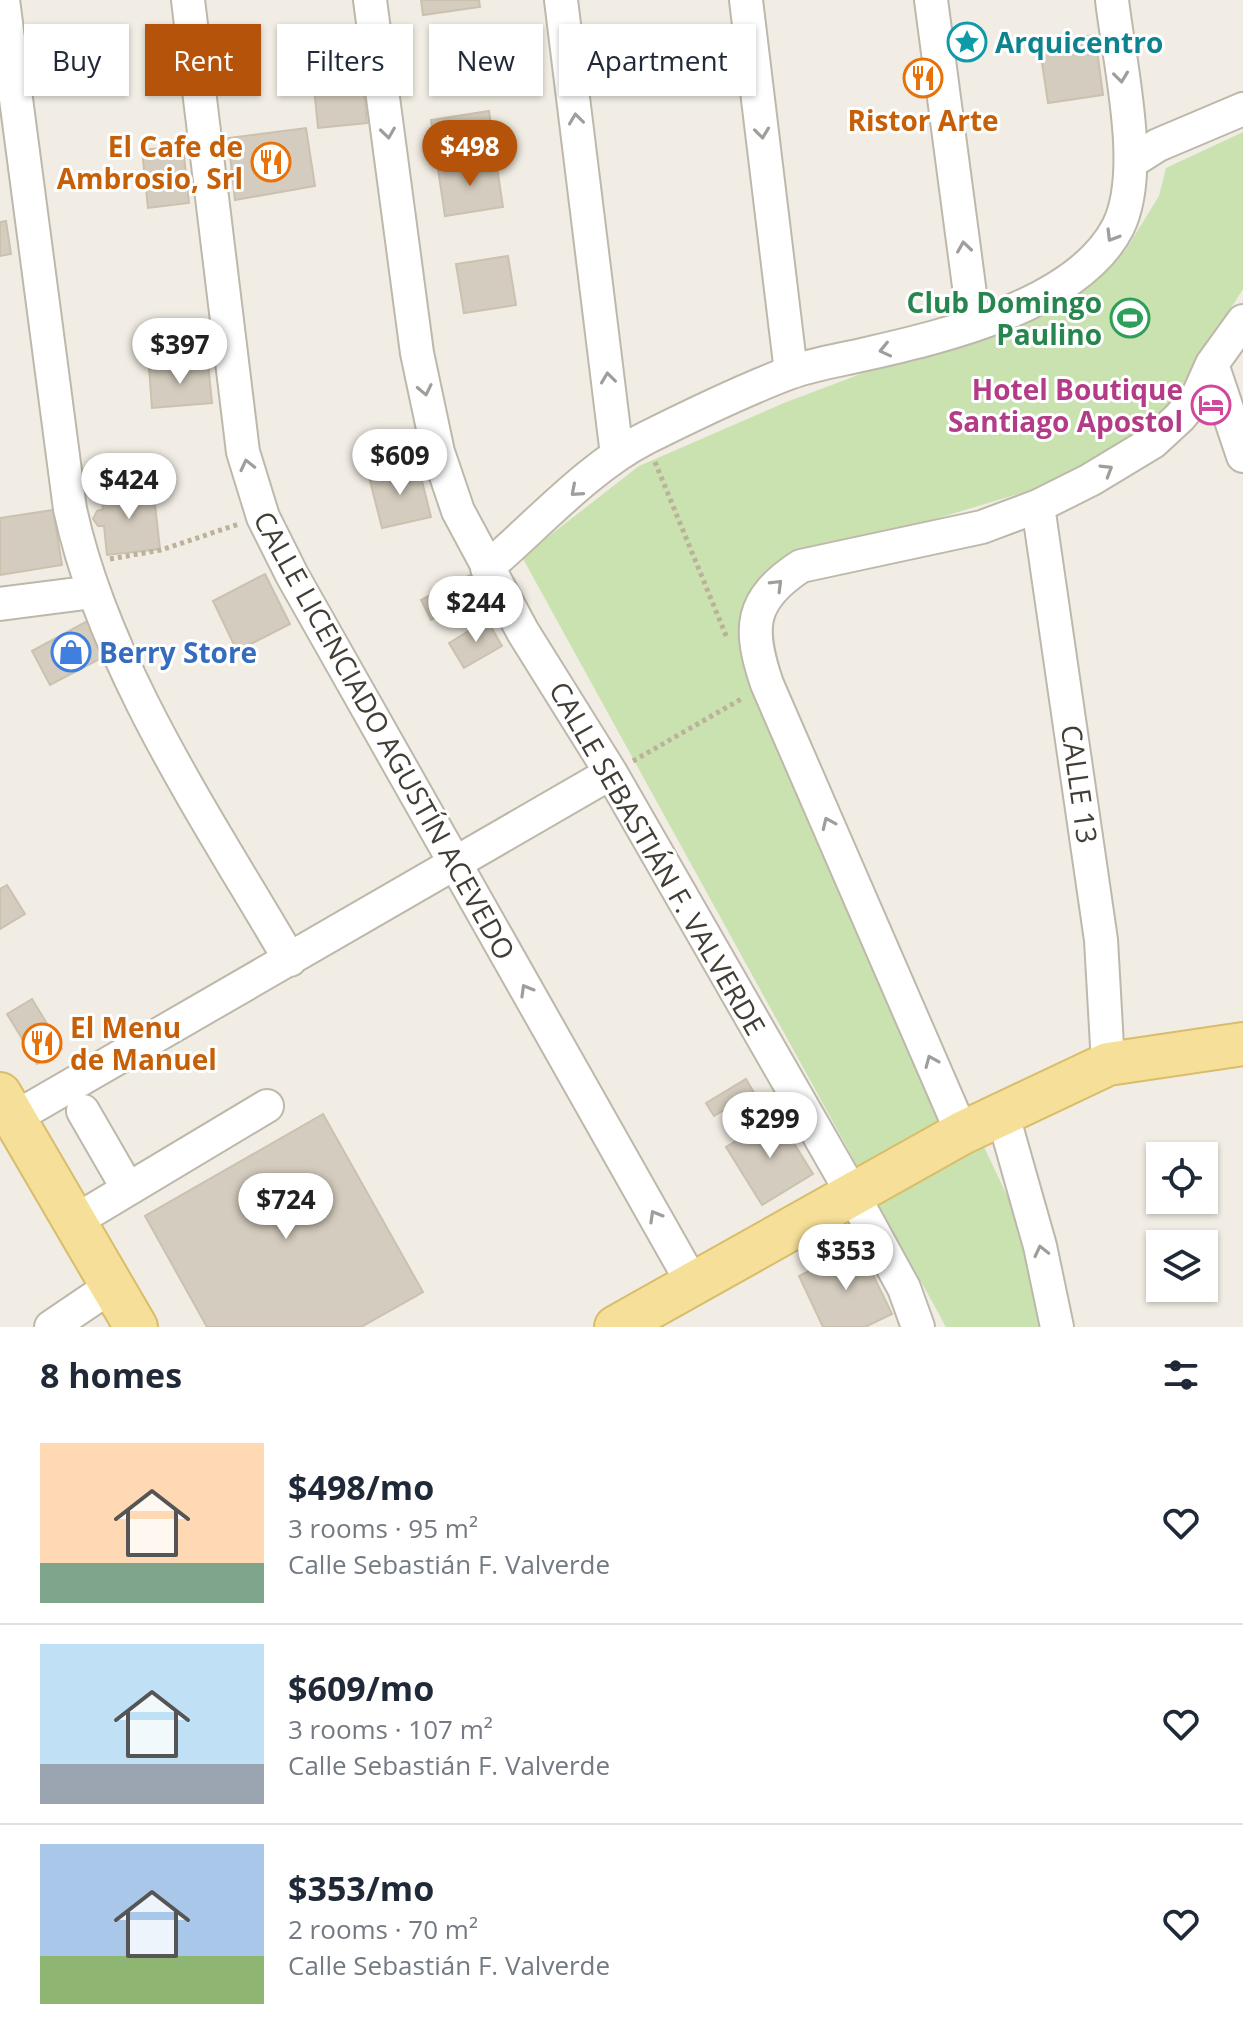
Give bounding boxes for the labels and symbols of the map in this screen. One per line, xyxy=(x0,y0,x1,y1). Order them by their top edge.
place icon: Arquicentro xyxy=(946,21,988,63)
place label: Arquicentro xyxy=(995,23,1163,61)
restaurant icon: Ristor Arte xyxy=(902,57,944,99)
one-way arrow xyxy=(1113,71,1130,84)
place label: Ristor Arte xyxy=(847,101,999,139)
one-way arrow xyxy=(568,113,585,126)
pin: $498 xyxy=(423,120,517,188)
one-way arrow xyxy=(379,126,396,140)
one-way arrow xyxy=(753,126,770,140)
place label: El Cafe de Ambrosio, Srl xyxy=(57,127,243,197)
restaurant icon: El Cafe de Ambrosio, Srl xyxy=(250,141,292,183)
one-way arrow xyxy=(1106,227,1122,242)
one-way arrow xyxy=(955,240,972,253)
place label: Club Domingo Paulino xyxy=(907,283,1102,353)
sports icon: Club Domingo Paulino xyxy=(1109,297,1151,339)
pin: $397 xyxy=(133,318,227,386)
one-way arrow xyxy=(879,340,892,357)
place label: Hotel Boutique Santiago Apostol xyxy=(948,370,1183,440)
one-way arrow xyxy=(599,371,616,384)
one-way arrow xyxy=(416,383,433,396)
hotel icon: Hotel Boutique Santiago Apostol xyxy=(1190,384,1232,426)
pin: $609 xyxy=(353,429,447,497)
pin: $424 xyxy=(82,453,176,521)
one-way arrow xyxy=(239,459,256,472)
one-way arrow xyxy=(1098,464,1113,480)
one-way arrow xyxy=(570,481,585,496)
street label: CALLE LICENCIADO AGUSTÍN ACEVEDO xyxy=(245,504,525,966)
pin: $244 xyxy=(429,576,523,644)
one-way arrow xyxy=(768,579,782,594)
shop icon: Berry Store xyxy=(50,631,92,673)
place label: Berry Store xyxy=(99,633,257,671)
street label: CALLE SEBASTIÁN F. VALVERDE xyxy=(541,674,775,1042)
street label: CALLE 13 xyxy=(1053,722,1107,846)
one-way arrow xyxy=(821,816,837,831)
one-way arrow xyxy=(520,984,536,999)
place label: El Menu de Manuel xyxy=(70,1008,217,1078)
restaurant icon: El Menu de Manuel xyxy=(21,1022,63,1064)
one-way arrow xyxy=(925,1055,941,1069)
pin: $299 xyxy=(723,1092,817,1160)
pin: $724 xyxy=(239,1173,333,1241)
one-way arrow xyxy=(649,1210,664,1224)
pin: $353 xyxy=(799,1224,893,1292)
one-way arrow xyxy=(1033,1244,1050,1258)

